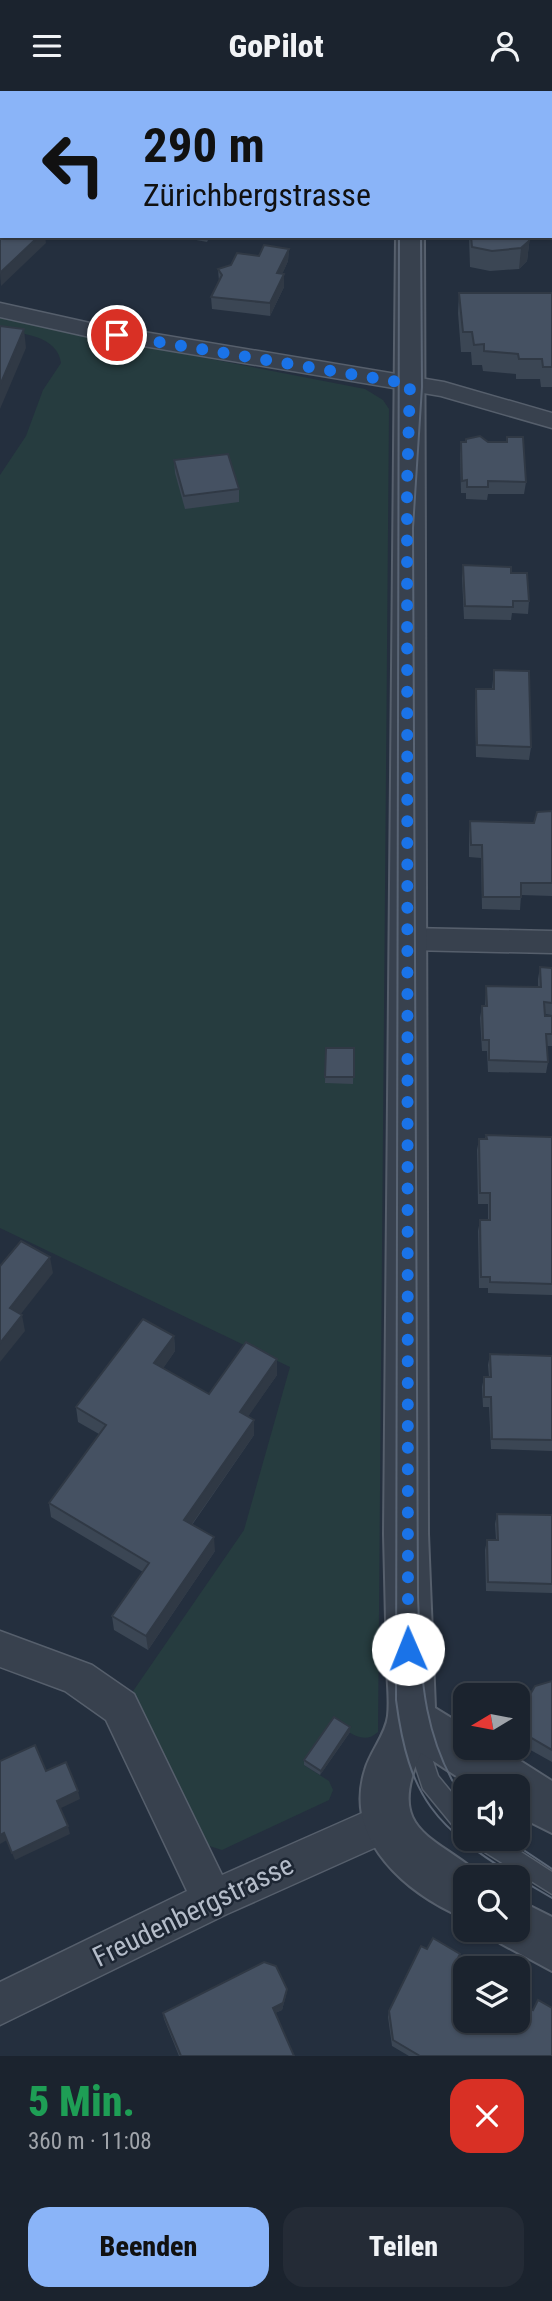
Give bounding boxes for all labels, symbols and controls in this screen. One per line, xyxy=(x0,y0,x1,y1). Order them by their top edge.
icon: menu xyxy=(28,27,66,65)
text: GoPilot xyxy=(228,27,324,65)
icon: person xyxy=(486,27,524,65)
text: 290 m xyxy=(143,117,265,174)
icon: left xyxy=(28,119,119,210)
text: Zürichbergstrasse xyxy=(143,176,371,214)
pin xyxy=(87,305,147,365)
icon: arrive xyxy=(98,316,136,354)
position arrow xyxy=(371,1612,445,1686)
north arrow xyxy=(453,1683,530,1761)
map controls xyxy=(453,1683,530,2033)
button: sound xyxy=(453,1774,530,1851)
street label: Freudenbergstrasse xyxy=(87,1848,299,1974)
button: search xyxy=(453,1865,530,1942)
button: layers xyxy=(453,1956,530,2033)
text: 5 Min. xyxy=(28,2077,135,2126)
button: close xyxy=(450,2079,524,2153)
text: 360 m · 11:08 xyxy=(28,2128,152,2155)
button: Beenden xyxy=(28,2207,269,2287)
button: Teilen xyxy=(283,2207,524,2287)

